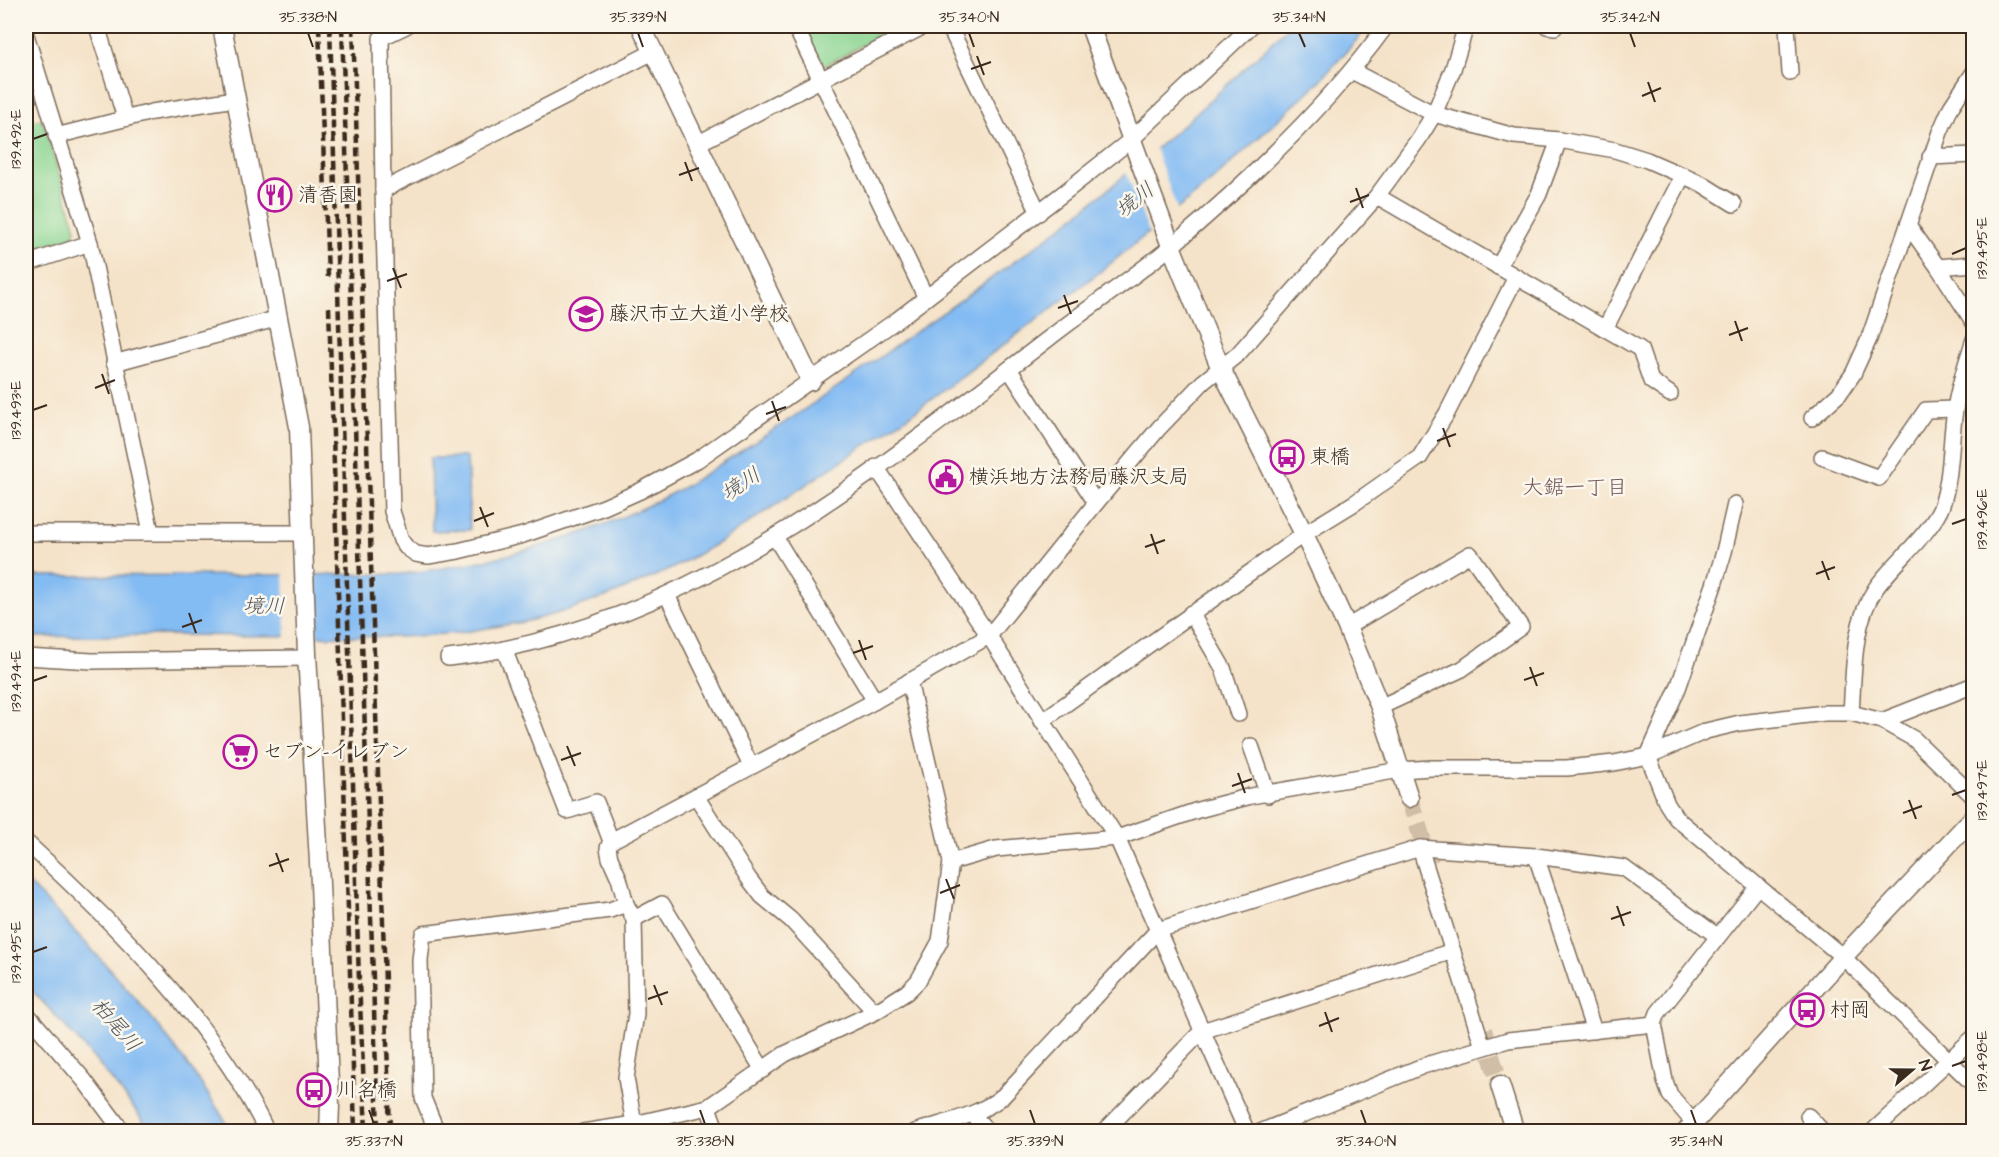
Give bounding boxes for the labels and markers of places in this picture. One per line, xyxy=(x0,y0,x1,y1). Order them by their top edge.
restaurant icon: 清香園 xyxy=(257,177,293,213)
place label: 清香園 xyxy=(298,181,358,209)
school or university icon: 藤沢市立大道小学校 xyxy=(568,296,604,332)
place label: 藤沢市立大道小学校 xyxy=(609,300,789,328)
bus stop icon: 東橋 xyxy=(1269,439,1305,475)
place label: 東橋 xyxy=(1310,443,1350,471)
public building icon: 横浜地方法務局藤沢支局 xyxy=(928,459,964,495)
place label: 横浜地方法務局藤沢支局 xyxy=(969,463,1189,491)
supermarket icon: セブン-イレブン xyxy=(222,734,258,770)
place label: セブン-イレブン xyxy=(263,738,409,766)
bus stop icon: 村岡 xyxy=(1789,992,1825,1028)
place label: 村岡 xyxy=(1830,996,1870,1024)
bus stop icon: 川名橋 xyxy=(296,1072,332,1108)
place label: 川名橋 xyxy=(337,1076,397,1104)

